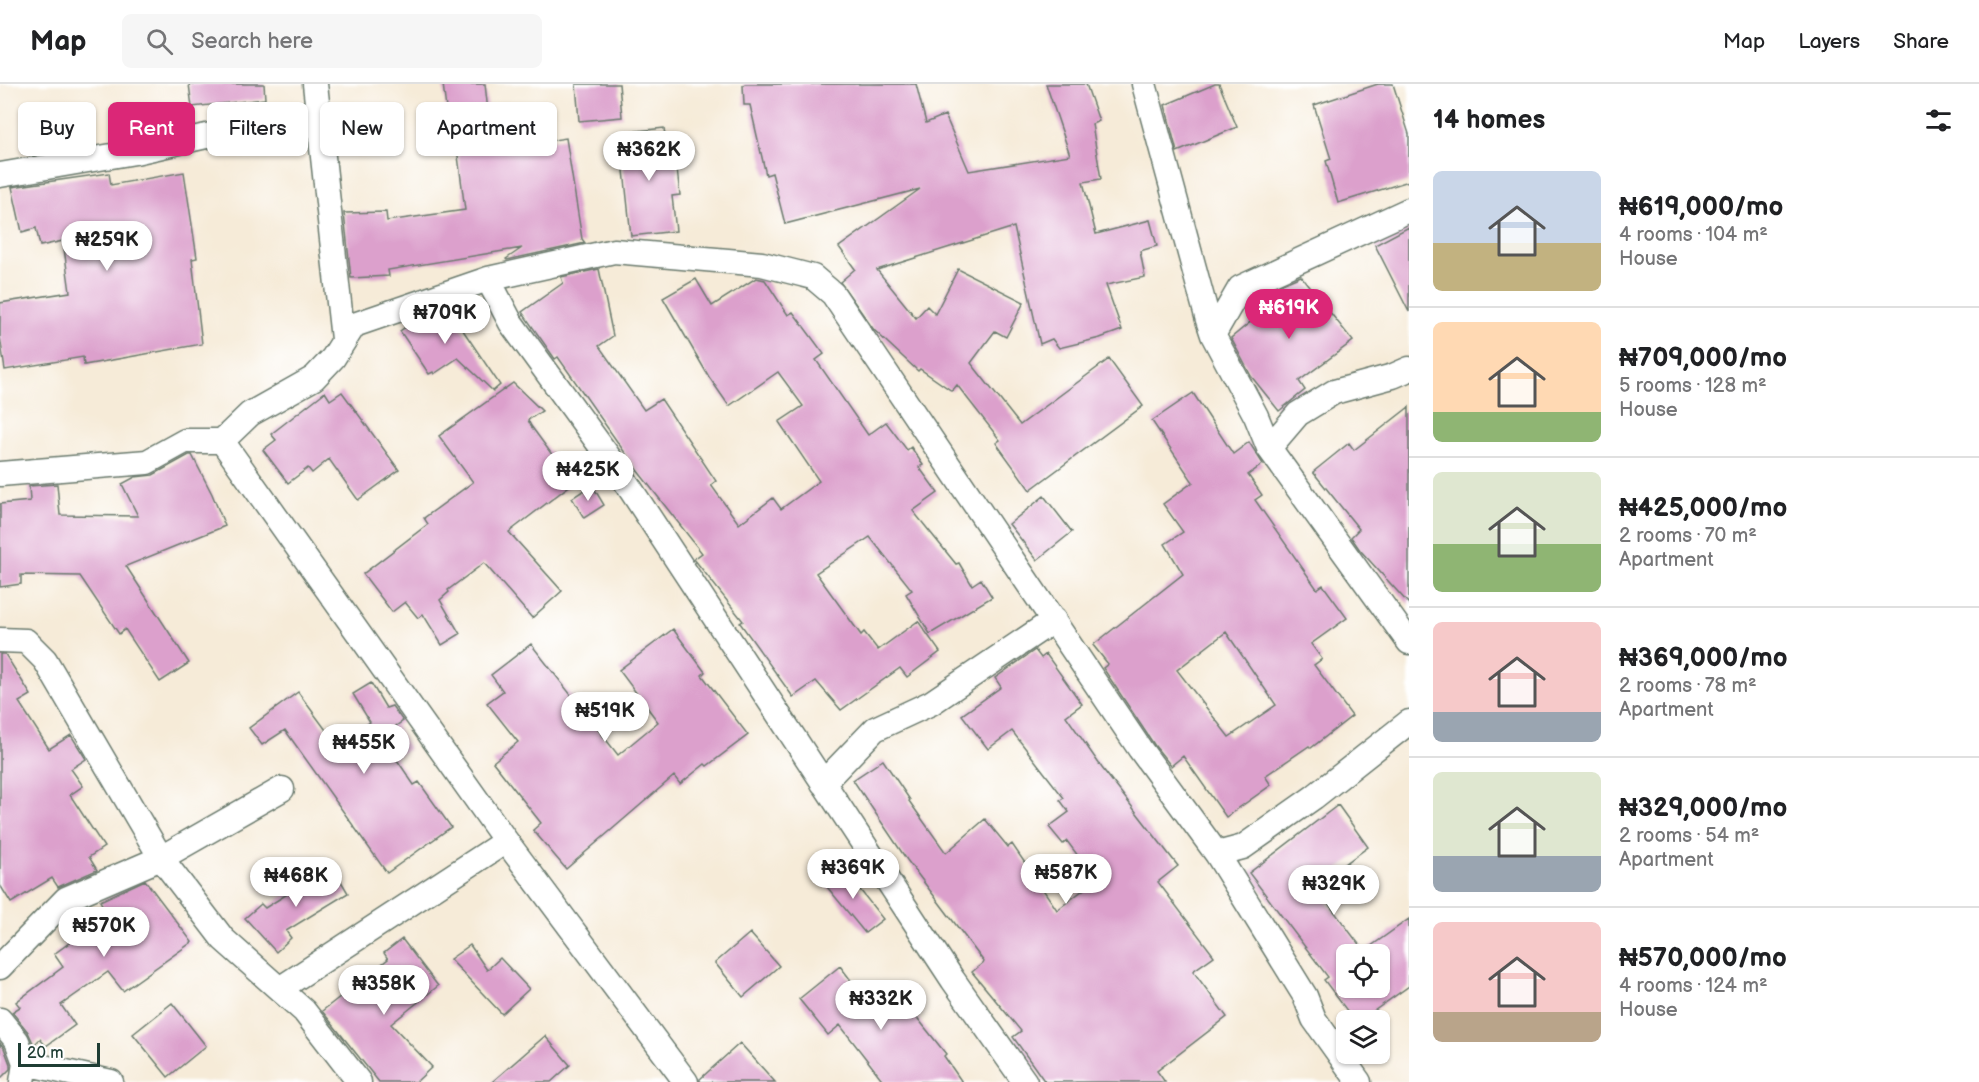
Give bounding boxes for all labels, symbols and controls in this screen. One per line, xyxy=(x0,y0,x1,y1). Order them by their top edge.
search box xyxy=(122,14,542,68)
text: Map xyxy=(30,25,86,58)
icon: search xyxy=(143,25,176,58)
text: Search here xyxy=(191,28,313,55)
text: Map xyxy=(1723,29,1765,54)
text: Layers xyxy=(1798,29,1860,54)
text: Share xyxy=(1893,29,1949,54)
chip: Buy xyxy=(18,102,96,156)
chip: Rent xyxy=(108,102,195,156)
chip: Filters xyxy=(207,102,308,156)
chip: New xyxy=(320,102,404,156)
chip: Apartment xyxy=(416,102,557,156)
icon: filters xyxy=(1922,104,1955,137)
text: 14 homes xyxy=(1433,105,1545,136)
pin: ₦362K xyxy=(607,131,691,182)
text: ₦362K xyxy=(617,138,681,162)
text: ₦619,000/mo xyxy=(1619,192,1783,223)
icon: home xyxy=(1481,195,1553,267)
pin: ₦259K xyxy=(65,221,149,272)
text: 4 rooms · 104 m² xyxy=(1619,223,1768,247)
text: ₦259K xyxy=(75,228,139,252)
text: House xyxy=(1619,247,1678,271)
pin: ₦619K xyxy=(1247,289,1331,340)
pin: ₦709K xyxy=(403,294,487,345)
text: ₦619K xyxy=(1259,296,1319,320)
text: ₦709K xyxy=(413,301,477,325)
text: ₦709,000/mo xyxy=(1619,343,1787,374)
icon: home xyxy=(1481,346,1553,418)
text: 5 rooms · 128 m² xyxy=(1619,374,1767,398)
text: House xyxy=(1619,398,1678,422)
pin: ₦425K xyxy=(546,451,630,502)
text: ₦425K xyxy=(556,458,620,482)
text: ₦425,000/mo xyxy=(1619,493,1787,524)
icon: home xyxy=(1481,496,1553,568)
text: 2 rooms · 70 m² xyxy=(1619,524,1757,548)
text: Apartment xyxy=(1619,548,1714,572)
text: ₦369,000/mo xyxy=(1619,643,1788,674)
icon: home xyxy=(1481,646,1553,718)
text: 2 rooms · 78 m² xyxy=(1619,674,1757,698)
pin: ₦519K xyxy=(563,692,647,743)
text: Apartment xyxy=(1619,698,1714,722)
text: ₦519K xyxy=(575,699,635,723)
pin: ₦455K xyxy=(322,724,406,775)
text: ₦455K xyxy=(333,731,395,755)
text: ₦329,000/mo xyxy=(1619,793,1787,824)
icon: home xyxy=(1481,796,1553,868)
text: 2 rooms · 54 m² xyxy=(1619,824,1759,848)
text: Apartment xyxy=(1619,848,1714,872)
pin: ₦369K xyxy=(811,849,895,900)
pin: ₦587K xyxy=(1024,854,1108,905)
text: ₦369K xyxy=(821,856,885,880)
pin: ₦468K xyxy=(254,857,338,908)
text: ₦587K xyxy=(1035,861,1097,885)
text: ₦468K xyxy=(264,864,328,888)
pin: ₦329K xyxy=(1292,865,1376,916)
text: ₦329K xyxy=(1302,872,1366,896)
pin: ₦570K xyxy=(62,907,146,958)
text: ₦570K xyxy=(72,914,136,938)
text: ₦570,000/mo xyxy=(1619,943,1787,974)
map controls xyxy=(1336,944,1390,1064)
button: locate xyxy=(1336,944,1390,998)
icon: home xyxy=(1481,946,1553,1018)
pin: ₦358K xyxy=(342,965,426,1016)
text: ₦358K xyxy=(352,972,416,996)
text: 4 rooms · 124 m² xyxy=(1619,974,1768,998)
pin: ₦332K xyxy=(839,980,923,1031)
text: ₦332K xyxy=(849,987,913,1011)
text: House xyxy=(1619,998,1678,1022)
button: layers xyxy=(1336,1010,1390,1064)
scale bar xyxy=(18,1040,100,1068)
text: 20 m xyxy=(27,1044,63,1063)

